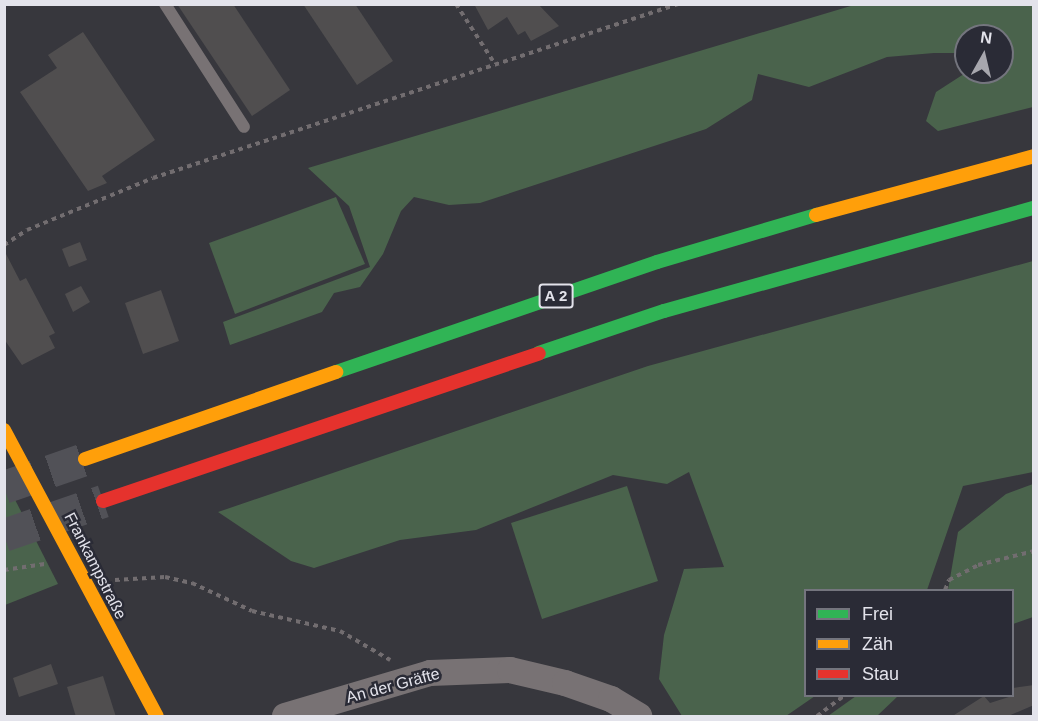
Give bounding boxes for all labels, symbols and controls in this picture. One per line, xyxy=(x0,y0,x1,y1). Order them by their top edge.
north arrow xyxy=(954,24,1014,84)
text: N xyxy=(979,28,993,47)
road number: A 2 xyxy=(538,284,574,308)
street label: Frankampstraße xyxy=(60,509,130,623)
legend xyxy=(804,589,1014,697)
text: Frei xyxy=(862,604,893,624)
text: Zäh xyxy=(862,634,893,654)
street label: An der Gräfte xyxy=(344,664,442,708)
text: Stau xyxy=(862,664,899,684)

